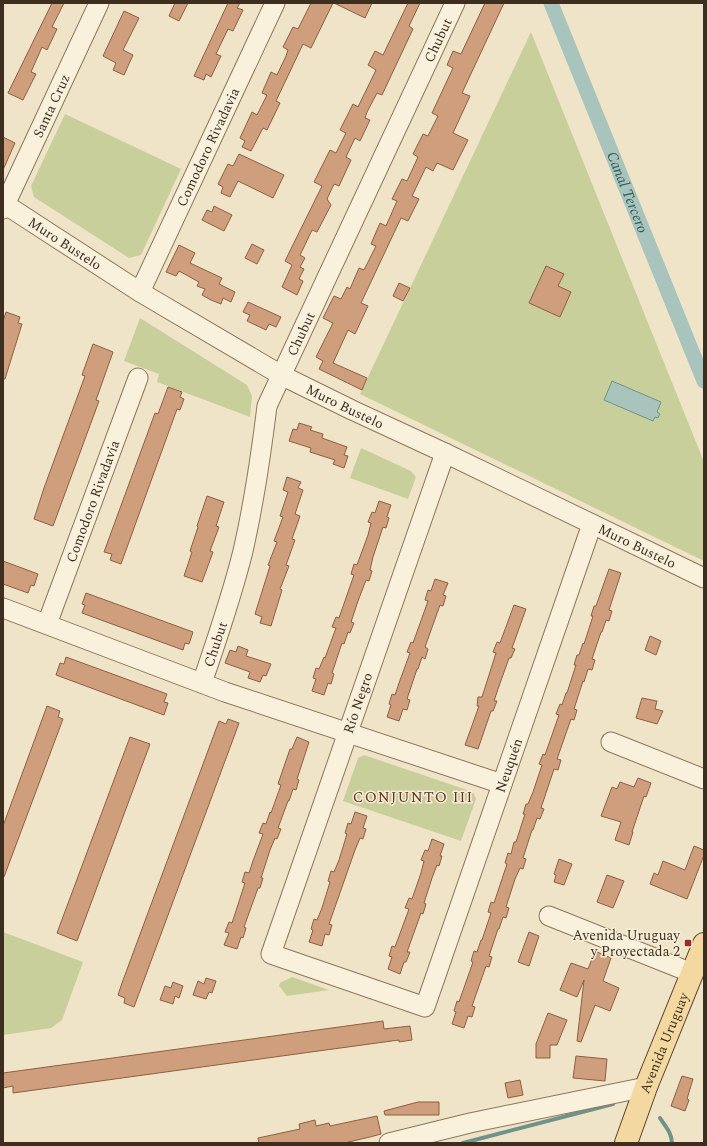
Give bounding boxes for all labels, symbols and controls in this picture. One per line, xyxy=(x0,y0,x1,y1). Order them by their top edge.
street label: Chubut xyxy=(418,14,457,66)
street label: Santa Cruz xyxy=(27,70,75,141)
street label: Comodoro Rivadavia xyxy=(171,84,245,210)
water label: Canal Tercero xyxy=(601,148,654,236)
street label: Muro Bustelo xyxy=(24,212,106,275)
street label: Chubut xyxy=(281,308,320,359)
street label: Muro Bustelo xyxy=(302,378,387,434)
street label: Comodoro Rivadavia xyxy=(60,437,125,565)
street label: Muro Bustelo xyxy=(595,518,680,574)
street label: Chubut xyxy=(198,619,233,670)
street label: Río Negro xyxy=(338,670,378,736)
street label: Neuquén xyxy=(489,735,528,795)
district label: CONJUNTO III xyxy=(353,786,473,809)
place label: Avenida Uruguay y Proyectada 2 xyxy=(572,925,681,962)
marker: Avenida Uruguay y Proyectada 2 xyxy=(683,938,693,948)
street label: Avenida Uruguay xyxy=(634,988,694,1096)

